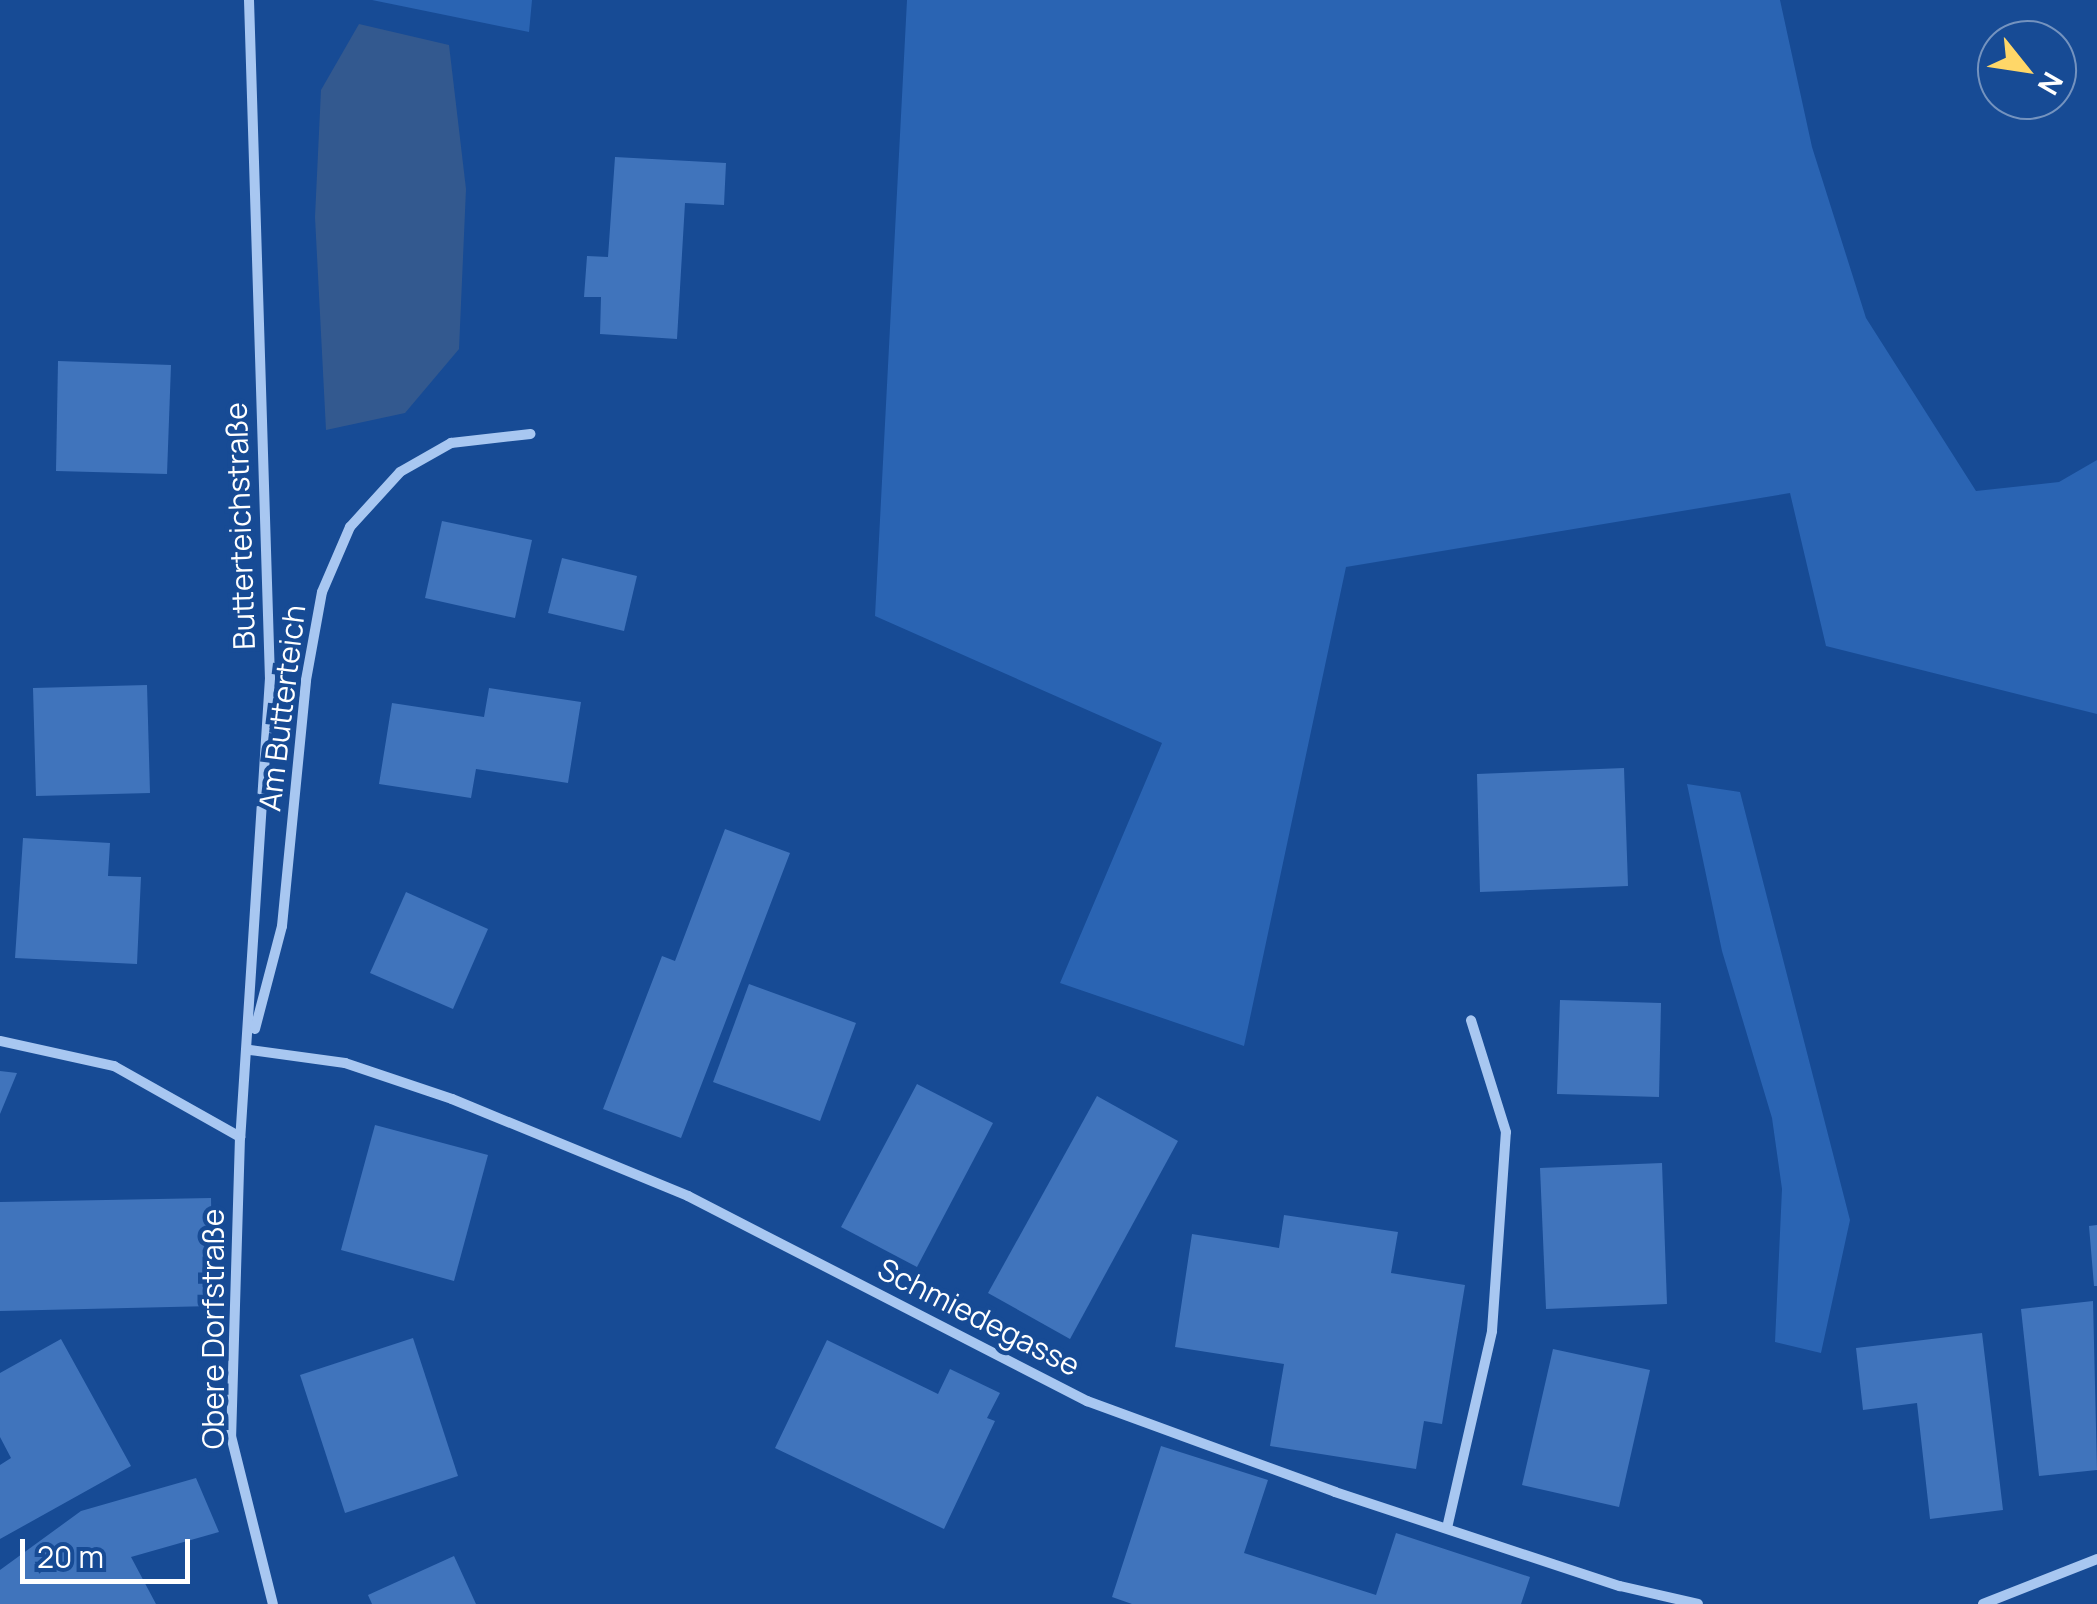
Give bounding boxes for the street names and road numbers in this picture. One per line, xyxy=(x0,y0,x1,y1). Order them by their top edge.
street label: Butterteichstraße xyxy=(218,402,262,650)
street label: Am Butterteich xyxy=(251,603,313,813)
street label: Obere Dorfstraße xyxy=(195,1209,231,1449)
street label: Schmiedegasse xyxy=(872,1251,1086,1383)

